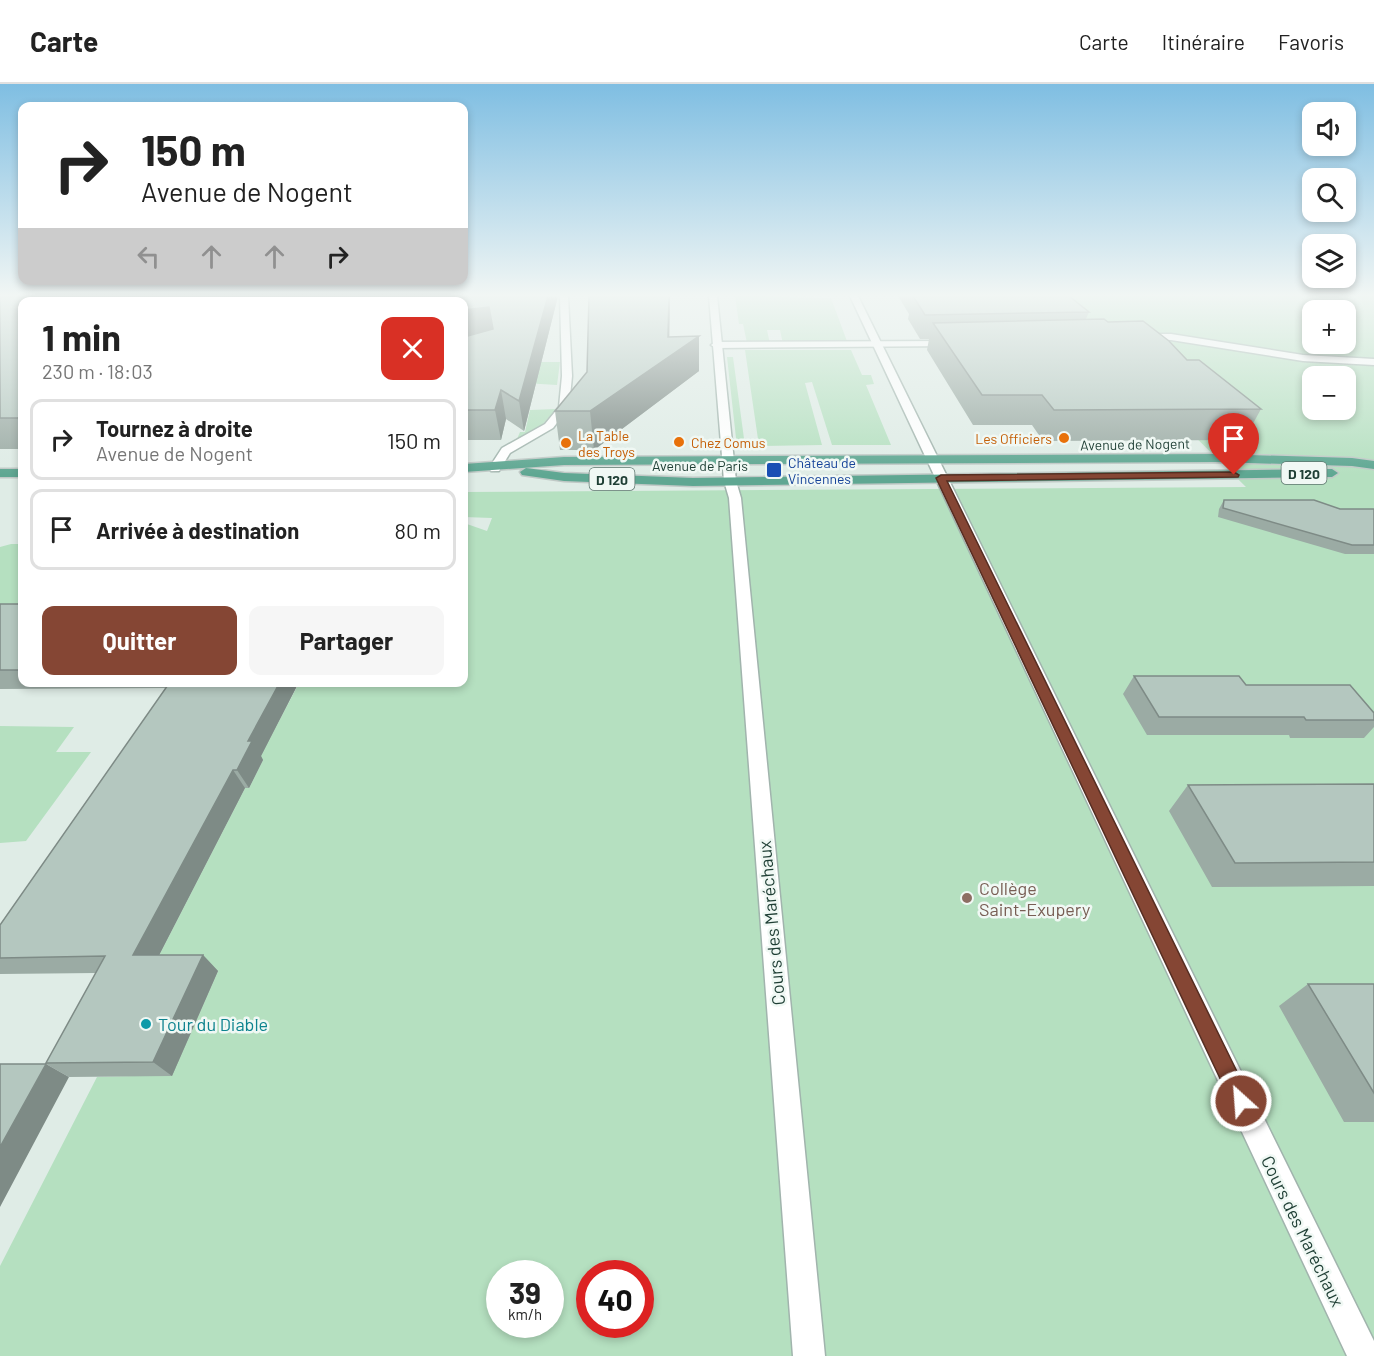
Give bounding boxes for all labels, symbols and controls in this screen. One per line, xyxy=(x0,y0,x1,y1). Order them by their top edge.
text: Carte xyxy=(30,24,98,58)
text: Carte xyxy=(1079,29,1129,54)
text: Itinéraire xyxy=(1162,29,1245,54)
text: Favoris xyxy=(1278,29,1344,54)
map controls xyxy=(1302,102,1356,420)
button: sound xyxy=(1302,102,1356,156)
text: 150 m xyxy=(141,124,246,174)
icon: right xyxy=(42,126,120,204)
button: search xyxy=(1302,168,1356,222)
text: Avenue de Nogent xyxy=(141,175,353,207)
button: layers xyxy=(1302,234,1356,288)
icon: left xyxy=(132,240,165,273)
icon: ahead xyxy=(195,240,228,273)
icon: ahead xyxy=(258,240,291,273)
icon: right xyxy=(321,240,354,273)
button: + xyxy=(1302,300,1356,354)
text: 1 min xyxy=(42,315,121,358)
button: close xyxy=(381,317,444,380)
text: 230 m · 18:03 xyxy=(42,359,153,383)
button: − xyxy=(1302,366,1356,420)
pin xyxy=(1208,413,1259,475)
text: Tournez à droite xyxy=(96,415,253,441)
icon: arrive xyxy=(1217,422,1250,455)
icon: right xyxy=(45,423,78,456)
text: 150 m xyxy=(387,427,441,453)
place label: La Table des Troys xyxy=(578,427,635,460)
place label: Les Officiers xyxy=(975,430,1052,447)
marker: Les Officiers xyxy=(1057,431,1071,445)
place label: Chez Comus xyxy=(691,434,766,451)
marker: Chez Comus xyxy=(672,435,686,449)
street label: Avenue de Nogent xyxy=(1080,435,1190,453)
marker: La Table des Troys xyxy=(559,436,573,450)
text: Avenue de Nogent xyxy=(96,441,253,465)
place label: Château de Vincennes xyxy=(788,454,856,487)
street label: Avenue de Paris xyxy=(652,457,748,474)
marker: Château de Vincennes xyxy=(765,461,783,479)
road number: D 120 xyxy=(1282,462,1326,484)
road number: D 120 xyxy=(590,468,634,490)
icon: arrive xyxy=(45,513,78,546)
text: Arrivée à destination xyxy=(96,517,299,543)
text: 80 m xyxy=(395,517,441,543)
button: Quitter xyxy=(42,606,237,675)
button: Partager xyxy=(249,606,444,675)
street label: Cours des Maréchaux xyxy=(753,839,789,1006)
place label: Collège Saint-Exupery xyxy=(979,877,1090,920)
marker: Collège Saint-Exupery xyxy=(960,891,974,905)
place label: Tour du Diable xyxy=(158,1013,268,1035)
marker: Tour du Diable xyxy=(139,1017,153,1031)
position arrow xyxy=(1209,1069,1273,1133)
street label: Cours des Maréchaux xyxy=(1257,1152,1349,1310)
speed limit sign: 40 xyxy=(576,1260,654,1338)
text: 39 xyxy=(509,1274,541,1310)
text: km/h xyxy=(508,1305,542,1323)

